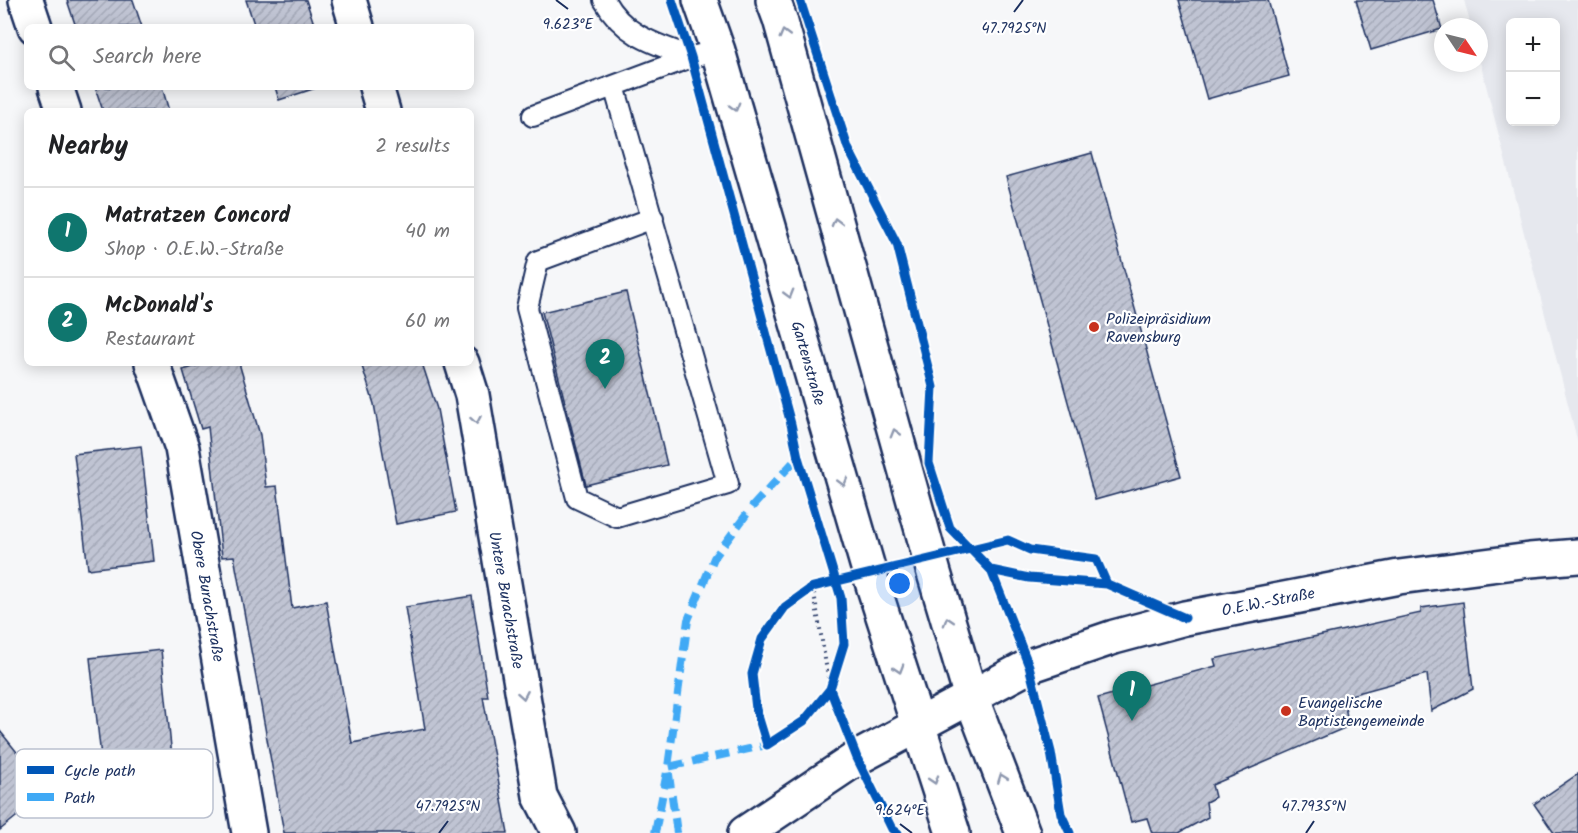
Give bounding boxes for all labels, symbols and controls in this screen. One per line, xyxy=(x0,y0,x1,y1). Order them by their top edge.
text: 9.623°E xyxy=(543,13,594,37)
text: 47.7925°N xyxy=(982,17,1046,41)
north arrow xyxy=(1434,18,1488,72)
map controls xyxy=(1506,18,1560,126)
button: + xyxy=(1506,18,1560,72)
search box xyxy=(24,24,474,90)
one-way arrow xyxy=(779,29,791,40)
text: Search here xyxy=(93,40,201,75)
icon: search xyxy=(45,41,78,74)
button: − xyxy=(1506,72,1560,126)
one-way arrow xyxy=(727,102,740,112)
text: Nearby xyxy=(48,126,128,168)
text: 2 results xyxy=(375,131,450,163)
text: Matratzen Concord xyxy=(105,199,290,234)
text: 1 xyxy=(64,216,71,248)
text: 40 m xyxy=(405,216,450,248)
one-way arrow xyxy=(830,217,843,227)
text: Shop · O.E.W.-Straße xyxy=(105,234,284,266)
text: McDonald's xyxy=(105,289,213,324)
one-way arrow xyxy=(782,289,794,299)
text: 2 xyxy=(62,306,73,338)
text: 60 m xyxy=(405,306,450,338)
place label: Polizeipräsidium Ravensburg xyxy=(1106,307,1211,350)
street label: Gartenstraße xyxy=(784,318,832,409)
marker: Polizeipräsidium Ravensburg xyxy=(1087,320,1101,334)
text: Restaurant xyxy=(105,324,195,356)
pin: 2 xyxy=(586,340,624,389)
one-way arrow xyxy=(469,414,482,424)
one-way arrow xyxy=(889,429,902,439)
one-way arrow xyxy=(836,476,848,487)
street label: Obere Burachstraße xyxy=(183,529,230,664)
street label: Untere Burachstraße xyxy=(481,530,530,671)
your location xyxy=(885,569,914,598)
street label: O.E.W.-Straße xyxy=(1220,581,1317,624)
one-way arrow xyxy=(943,616,955,627)
one-way arrow xyxy=(892,663,904,674)
pin: 1 xyxy=(1112,672,1152,721)
one-way arrow xyxy=(516,689,529,699)
place label: Evangelische Baptistengemeinde xyxy=(1298,691,1424,734)
marker: Evangelische Baptistengemeinde xyxy=(1279,704,1293,718)
legend xyxy=(15,749,213,818)
text: Cycle path xyxy=(64,759,136,784)
one-way arrow xyxy=(927,774,940,785)
one-way arrow xyxy=(996,774,1009,784)
text: Path xyxy=(64,786,95,811)
text: 47.7925°N xyxy=(416,795,480,819)
text: 47.7935°N xyxy=(1282,795,1346,819)
text: 9.624°E xyxy=(875,799,926,823)

